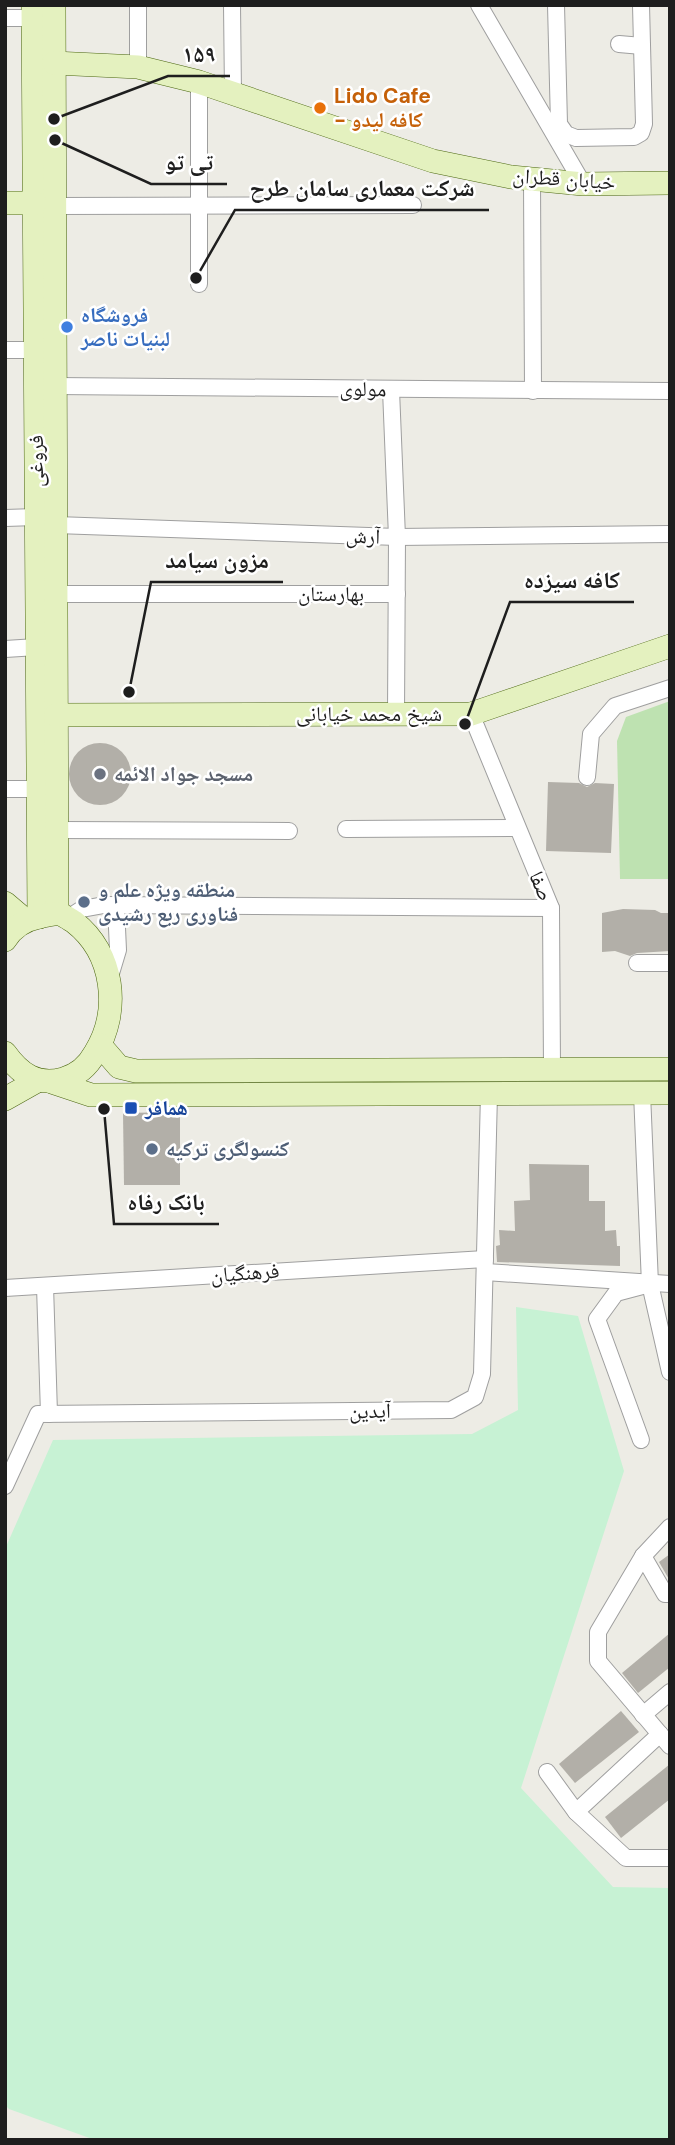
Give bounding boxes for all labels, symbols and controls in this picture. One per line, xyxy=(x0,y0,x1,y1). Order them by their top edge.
callout: ۱۵۹ xyxy=(168,32,230,76)
text: ۱۵۹ xyxy=(182,39,216,69)
place label: Lido Cafe - کافه لیدو xyxy=(334,82,431,134)
marker: Lido Cafe - کافه لیدو xyxy=(312,100,328,116)
callout: تی تو xyxy=(151,140,227,184)
text: تی تو xyxy=(165,147,214,177)
street label: خیابان قطران xyxy=(512,161,616,197)
callout: شرکت معماری سامان طرح xyxy=(235,166,489,210)
text: شرکت معماری سامان طرح xyxy=(249,173,475,203)
place label: فروشگاه لبنیات ناصر xyxy=(80,301,170,353)
marker: فروشگاه لبنیات ناصر xyxy=(59,319,75,335)
street label: مولوی xyxy=(339,375,387,403)
street label: فروغى xyxy=(22,435,50,487)
street label: آرش xyxy=(345,521,381,551)
callout: مزون سیامد xyxy=(151,538,283,582)
text: مزون سیامد xyxy=(165,545,269,575)
callout: کافه سیزده xyxy=(510,558,634,602)
text: کافه سیزده xyxy=(524,565,620,595)
street label: بهارستان xyxy=(298,580,364,608)
street label: شیخ محمد خیابانی xyxy=(296,700,442,728)
place label: مسجد جواد الائمه xyxy=(114,760,253,788)
marker: مسجد جواد الائمه xyxy=(92,766,108,782)
street label: صفا xyxy=(522,867,560,905)
place label: منطقه ویژه علم و فناوری ربع رشیدی xyxy=(98,876,238,928)
marker: منطقه ویژه علم و فناوری ربع رشیدی xyxy=(76,894,92,910)
place label: همافر xyxy=(144,1094,188,1122)
marker: همافر xyxy=(123,1100,139,1116)
place label: کنسولگری ترکیه xyxy=(166,1135,289,1163)
marker: کنسولگری ترکیه xyxy=(144,1141,160,1157)
callout: بانک رفاه xyxy=(114,1180,219,1224)
text: بانک رفاه xyxy=(127,1187,205,1217)
street label: فرهنگیان xyxy=(210,1257,280,1289)
street label: آیدین xyxy=(349,1397,392,1425)

